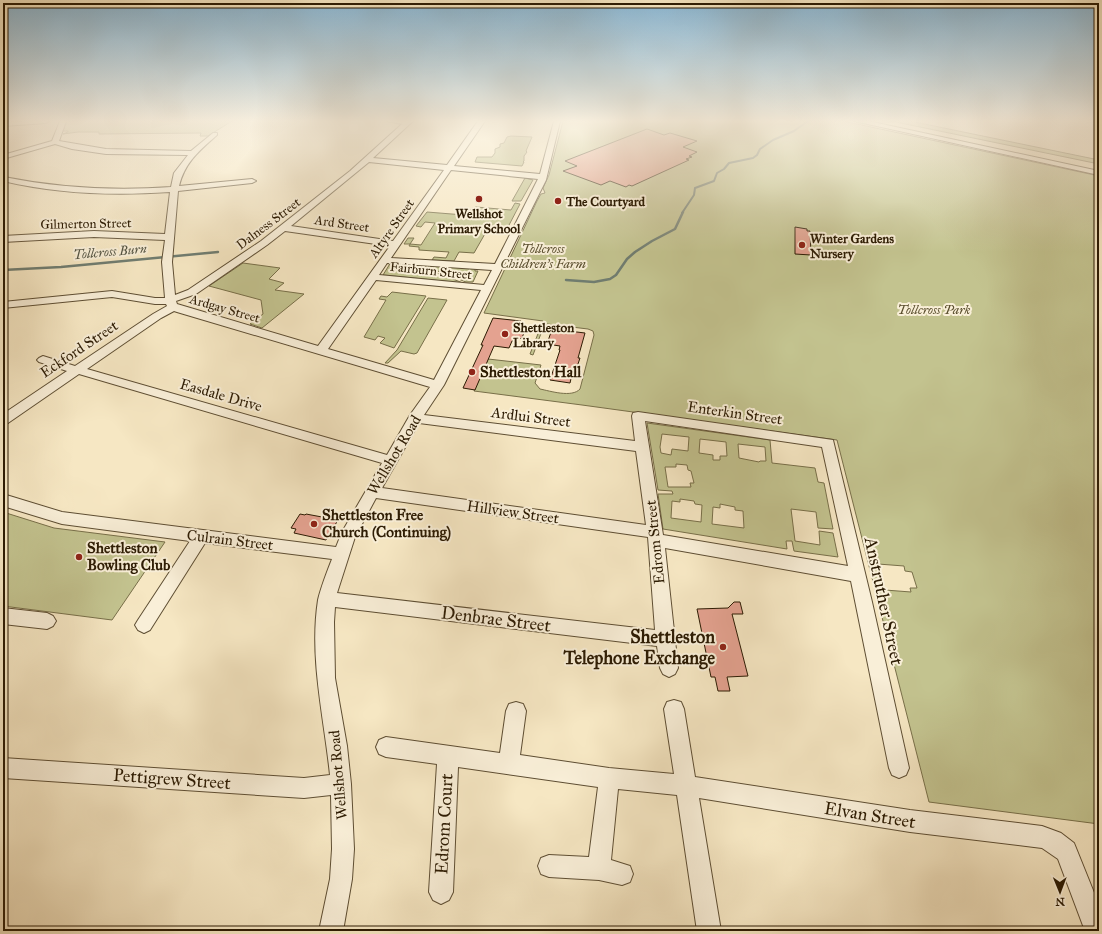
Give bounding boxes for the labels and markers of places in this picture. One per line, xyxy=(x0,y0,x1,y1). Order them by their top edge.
marker: Wellshot Primary School xyxy=(474,194,484,204)
place label: The Courtyard xyxy=(565,194,646,210)
marker: The Courtyard xyxy=(553,196,563,206)
place label: Wellshot Primary School xyxy=(438,206,521,237)
place label: Winter Gardens Nursery xyxy=(810,231,894,262)
marker: Winter Gardens Nursery xyxy=(797,240,807,250)
place label: Shettleston Library xyxy=(513,320,574,351)
marker: Shettleston Library xyxy=(500,329,510,339)
place label: Shettleston Hall xyxy=(480,363,582,381)
marker: Shettleston Hall xyxy=(467,367,477,377)
place label: Shettleston Free Church (Continuing) xyxy=(322,506,451,542)
marker: Shettleston Free Church (Continuing) xyxy=(309,519,319,529)
place label: Shettleston Bowling Club xyxy=(87,539,171,575)
marker: Shettleston Bowling Club xyxy=(74,552,84,562)
place label: Shettleston Telephone Exchange xyxy=(563,626,715,670)
marker: Shettleston Telephone Exchange xyxy=(718,642,728,652)

